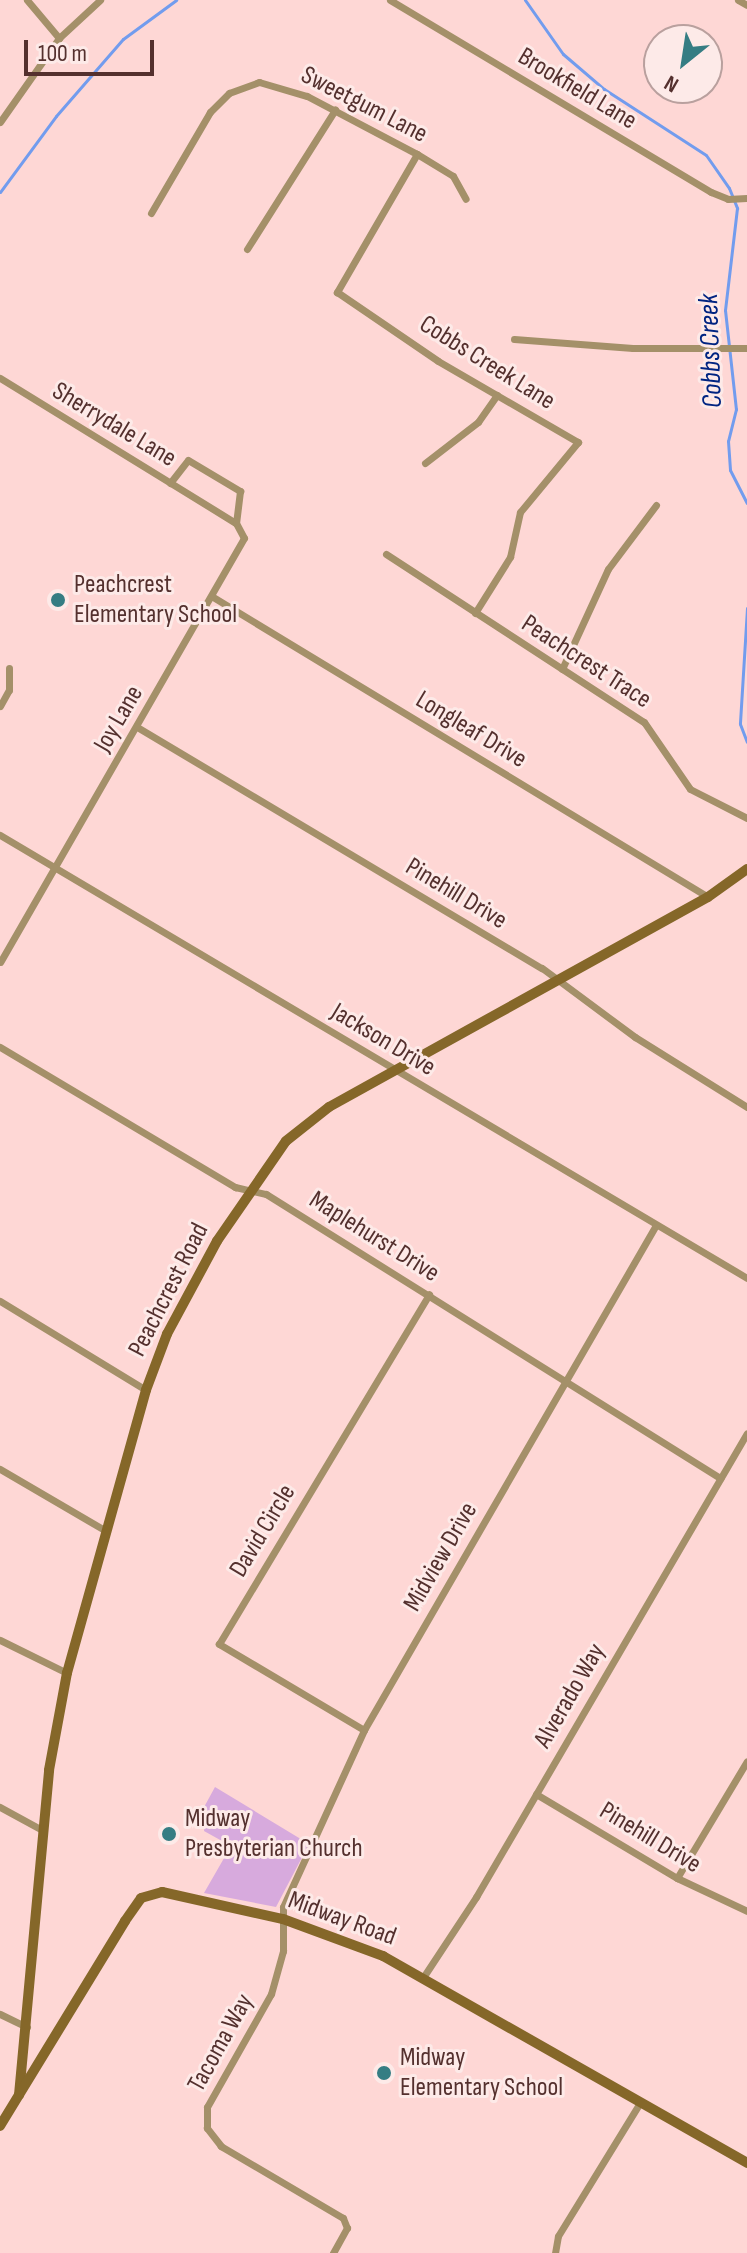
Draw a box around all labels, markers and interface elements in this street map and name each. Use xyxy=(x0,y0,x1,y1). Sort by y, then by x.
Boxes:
scale bar xyxy=(28,24,158,74)
north arrow xyxy=(643,24,723,104)
text: 100 m xyxy=(38,39,87,68)
street label: Brookfield Lane xyxy=(512,41,642,137)
street label: Sweetgum Lane xyxy=(296,60,432,150)
text: N xyxy=(660,69,684,98)
water label: Cobbs Creek xyxy=(692,293,730,409)
street label: Cobbs Creek Lane xyxy=(413,309,561,417)
street label: Sherrydale Lane xyxy=(46,376,182,474)
place label: Peachcrest Elementary School xyxy=(74,569,237,630)
marker: Peachcrest Elementary School xyxy=(49,591,67,609)
street label: Peachcrest Trace xyxy=(515,608,657,716)
street label: Joy Lane xyxy=(88,680,150,758)
street label: Longleaf Drive xyxy=(410,685,532,775)
street label: Pinehill Drive xyxy=(400,852,512,936)
street label: Jackson Drive xyxy=(325,997,441,1083)
street label: Maplehurst Drive xyxy=(303,1185,445,1289)
street label: Peachcrest Road xyxy=(122,1218,216,1362)
street label: David Circle xyxy=(223,1479,303,1583)
street label: Midview Drive xyxy=(397,1497,485,1617)
street label: Alverado Way xyxy=(528,1638,612,1754)
street label: Pinehill Drive xyxy=(594,1796,706,1880)
place label: Midway Presbyterian Church xyxy=(185,1803,363,1864)
marker: Midway Presbyterian Church xyxy=(160,1825,178,1843)
street label: Midway Road xyxy=(284,1885,400,1953)
street label: Tacoma Way xyxy=(181,1989,261,2097)
place label: Midway Elementary School xyxy=(400,2042,563,2104)
marker: Midway Elementary School xyxy=(375,2064,393,2082)

